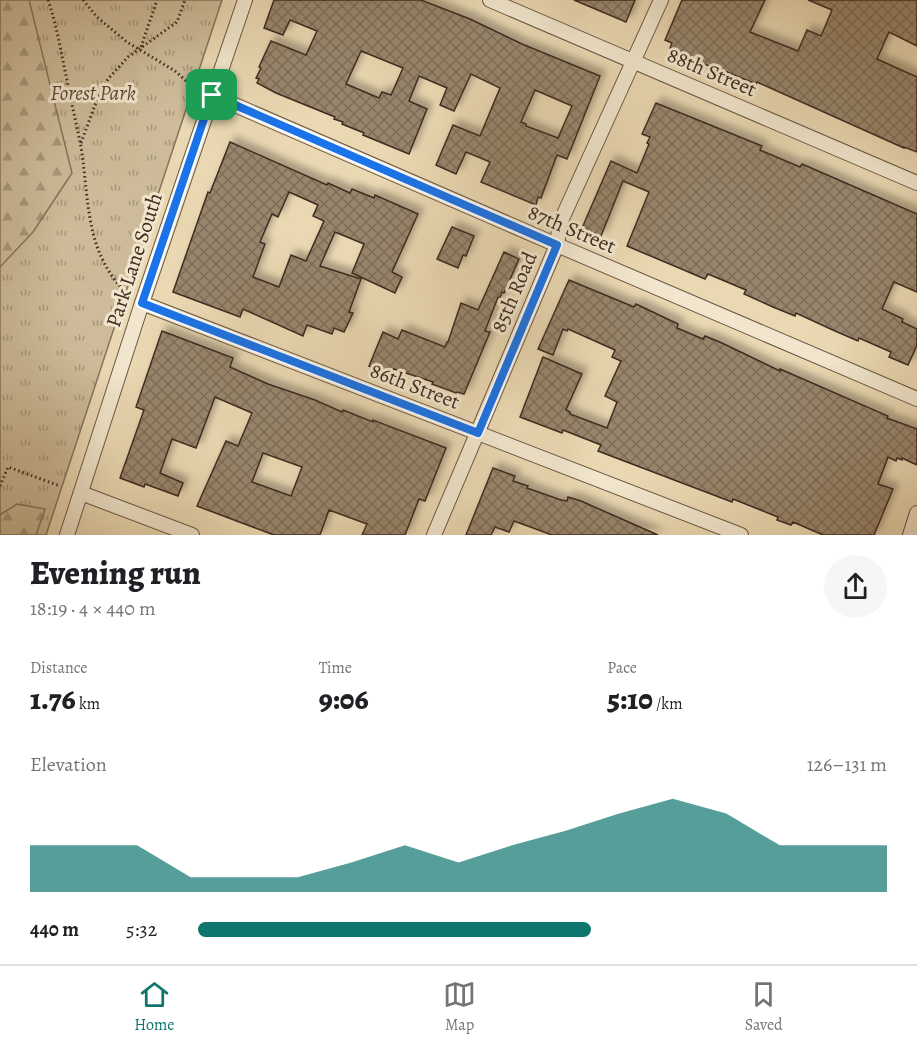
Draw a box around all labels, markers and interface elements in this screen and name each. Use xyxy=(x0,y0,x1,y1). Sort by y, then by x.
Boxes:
street label: 88th Street xyxy=(663,41,761,103)
pin xyxy=(186,69,237,120)
icon: arrive xyxy=(195,78,228,111)
park label: Forest Park xyxy=(50,79,136,107)
street label: Park Lane South xyxy=(99,189,169,331)
street label: 87th Street xyxy=(524,198,620,260)
street label: 85th Road xyxy=(484,247,544,337)
street label: 86th Street xyxy=(366,356,464,416)
text: Evening run xyxy=(30,550,201,595)
button: share xyxy=(824,555,887,618)
text: 18:19 · 4 × 440 m xyxy=(30,595,156,622)
text: Distance xyxy=(30,657,87,679)
text: Time xyxy=(319,657,352,679)
text: Pace xyxy=(607,657,637,679)
text: 1.76 xyxy=(30,679,76,719)
text: 9:06 xyxy=(319,679,369,719)
text: 5:10 xyxy=(607,679,653,719)
text: km xyxy=(76,693,100,715)
text: /km xyxy=(653,693,683,715)
text: Elevation xyxy=(30,751,107,778)
text: 126–131 m xyxy=(807,751,887,778)
text: 440 m xyxy=(30,916,79,943)
text: 5:32 xyxy=(126,916,157,943)
tab: Home xyxy=(134,978,175,1036)
tab: Map xyxy=(443,978,476,1036)
tab: Saved xyxy=(745,978,783,1036)

